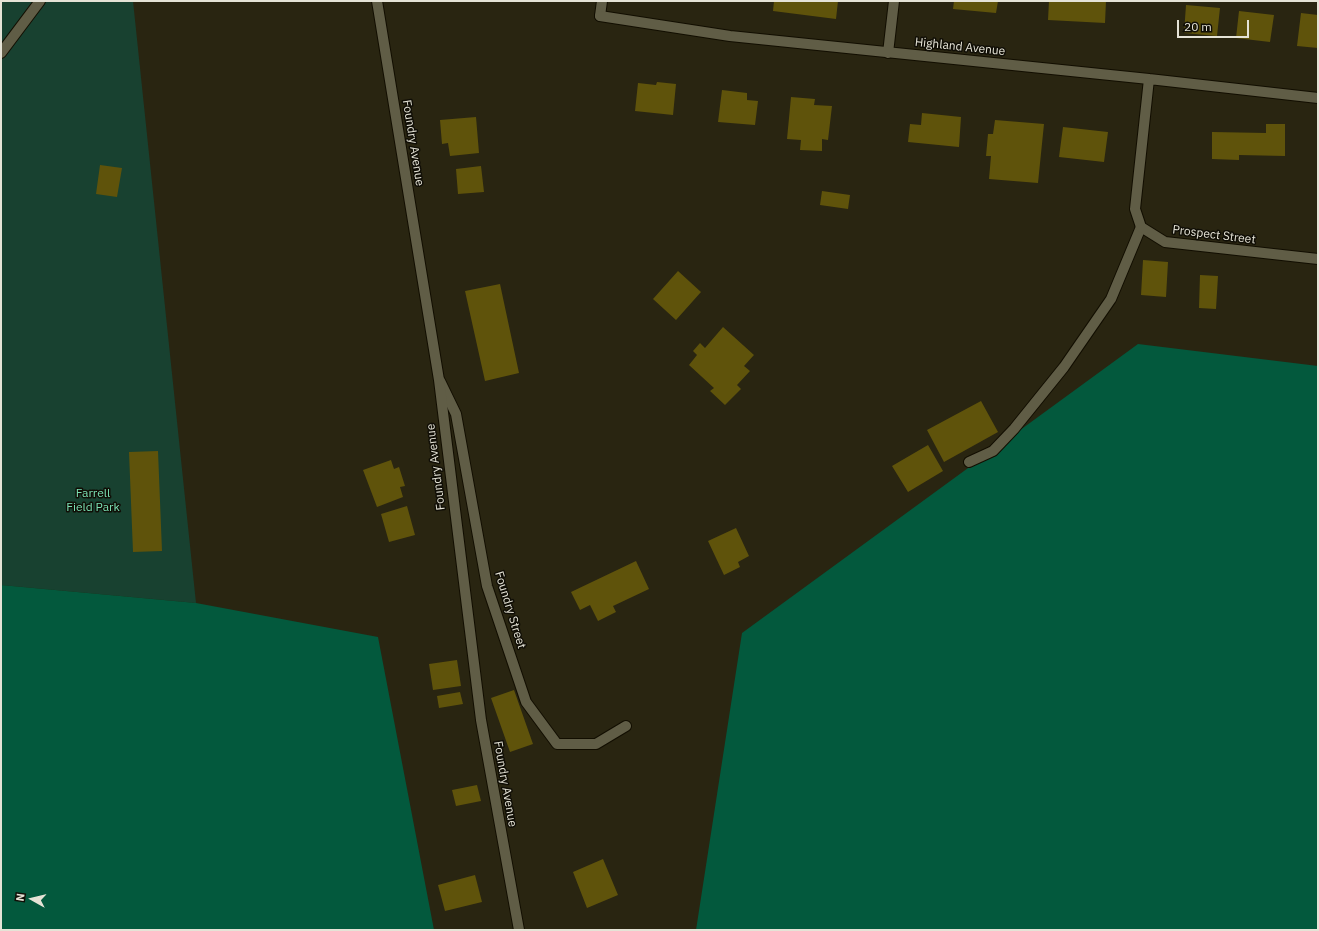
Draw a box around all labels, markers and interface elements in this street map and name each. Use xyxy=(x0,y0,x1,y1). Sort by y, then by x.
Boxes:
scale bar xyxy=(1179,12,1251,38)
text: 20 m xyxy=(1184,19,1212,34)
street label: Highland Avenue xyxy=(914,35,1006,59)
street label: Foundry Avenue xyxy=(399,99,427,187)
street label: Prospect Street xyxy=(1172,223,1256,247)
street label: Foundry Avenue xyxy=(424,423,448,511)
park label: Farrell Field Park xyxy=(66,487,120,515)
street label: Foundry Street xyxy=(491,570,529,650)
street label: Foundry Avenue xyxy=(490,740,520,828)
north arrow xyxy=(12,879,52,919)
text: N xyxy=(13,892,28,902)

